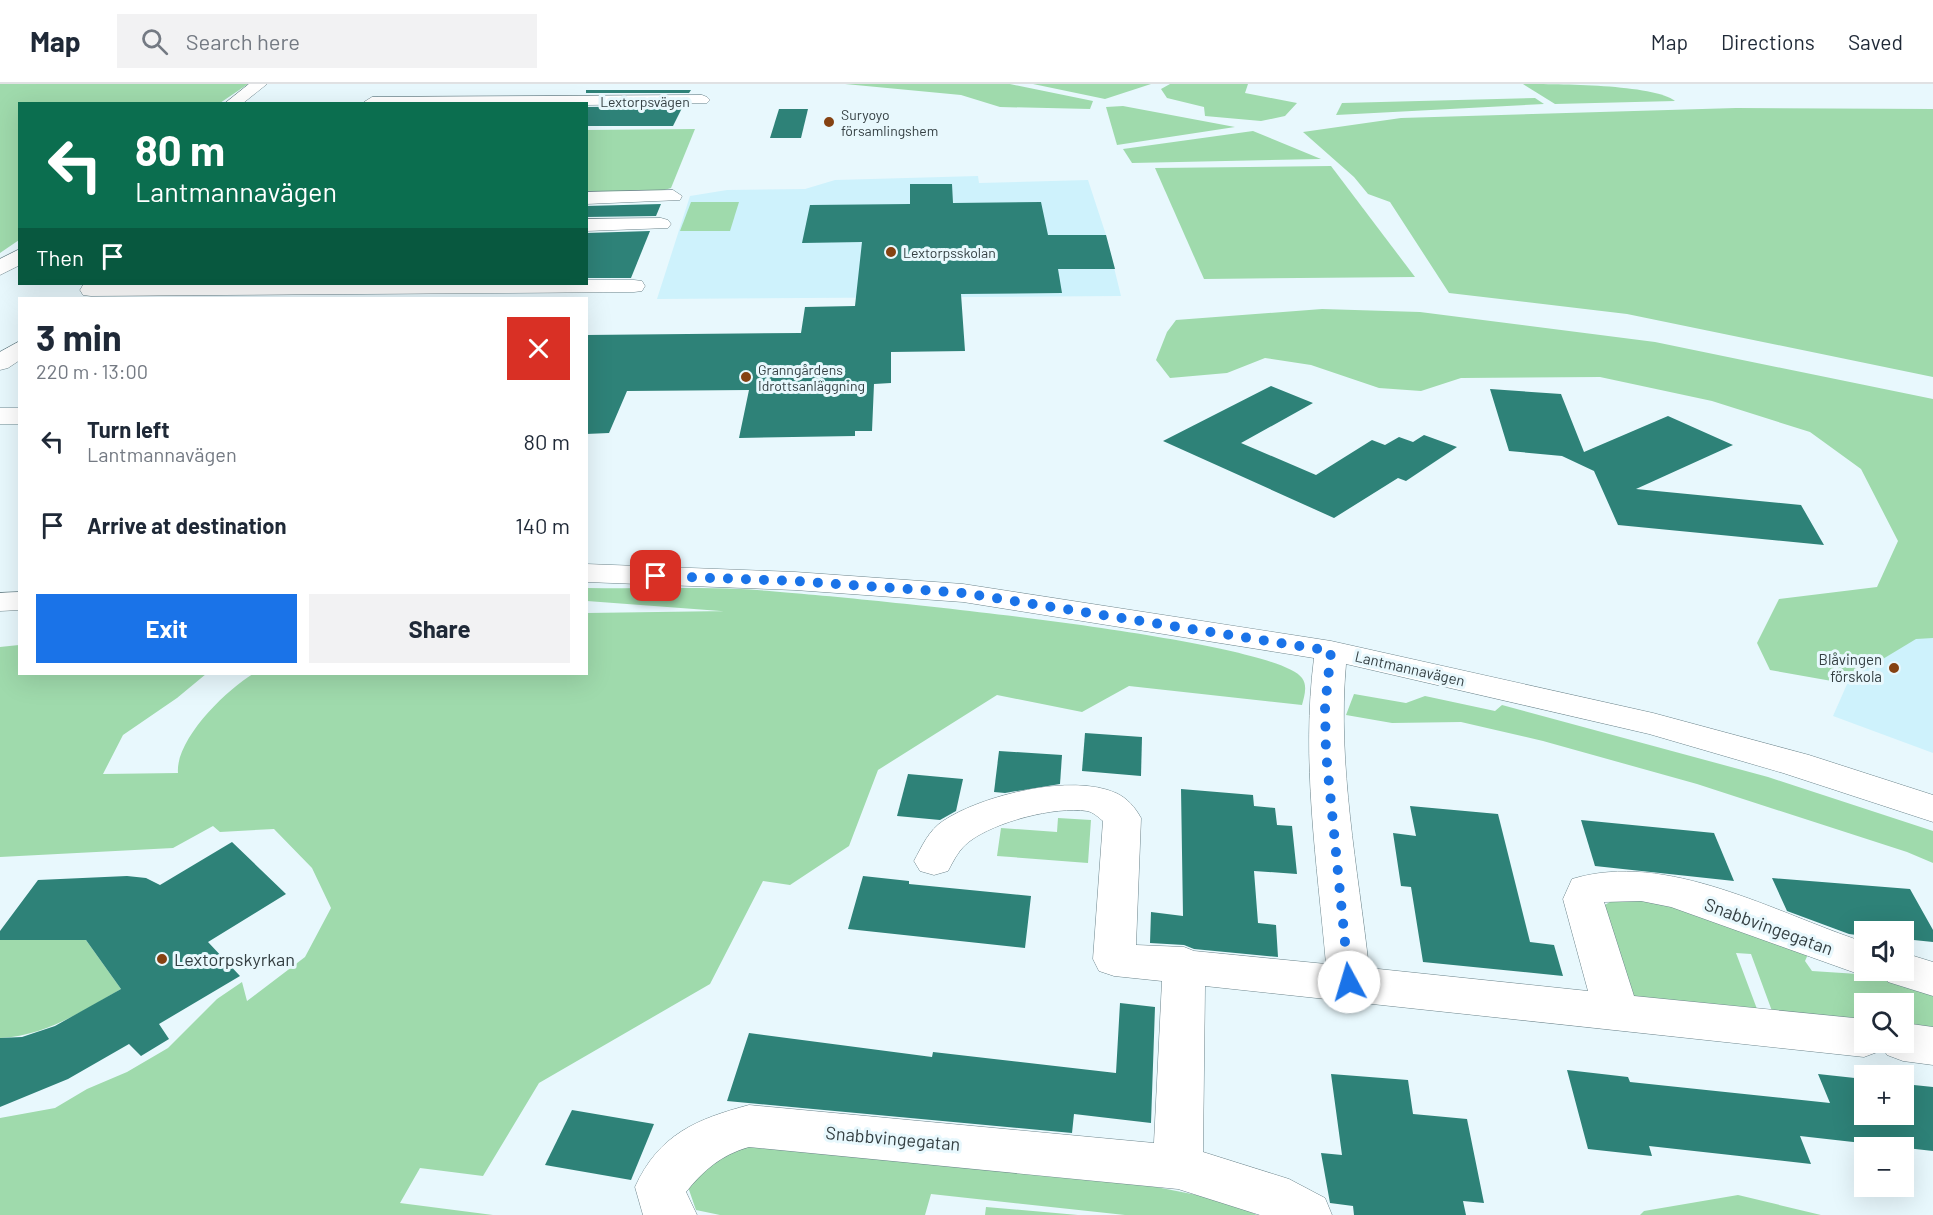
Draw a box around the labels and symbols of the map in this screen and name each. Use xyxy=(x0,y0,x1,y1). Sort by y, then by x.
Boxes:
street label: Lextorpsvägen xyxy=(600,93,690,110)
place label: Suryoyo församlingshem xyxy=(841,106,938,139)
marker: Suryoyo församlingshem xyxy=(822,115,836,129)
place label: Lextorpsskolan xyxy=(903,244,996,261)
marker: Lextorpsskolan xyxy=(884,245,898,259)
place label: Granngårdens Idrottsanläggning xyxy=(758,361,865,394)
marker: Granngårdens Idrottsanläggning xyxy=(739,370,753,384)
pin xyxy=(630,550,681,601)
street label: Lantmannavägen xyxy=(1353,647,1467,689)
place label: Blåvingen förskola xyxy=(1818,650,1882,685)
marker: Blåvingen förskola xyxy=(1887,661,1901,675)
street label: Snabbvingegatan xyxy=(1702,893,1836,959)
place label: Lextorpskyrkan xyxy=(174,948,295,970)
position arrow xyxy=(1317,950,1381,1014)
marker: Lextorpskyrkan xyxy=(155,952,169,966)
street label: Snabbvingegatan xyxy=(825,1121,961,1155)

